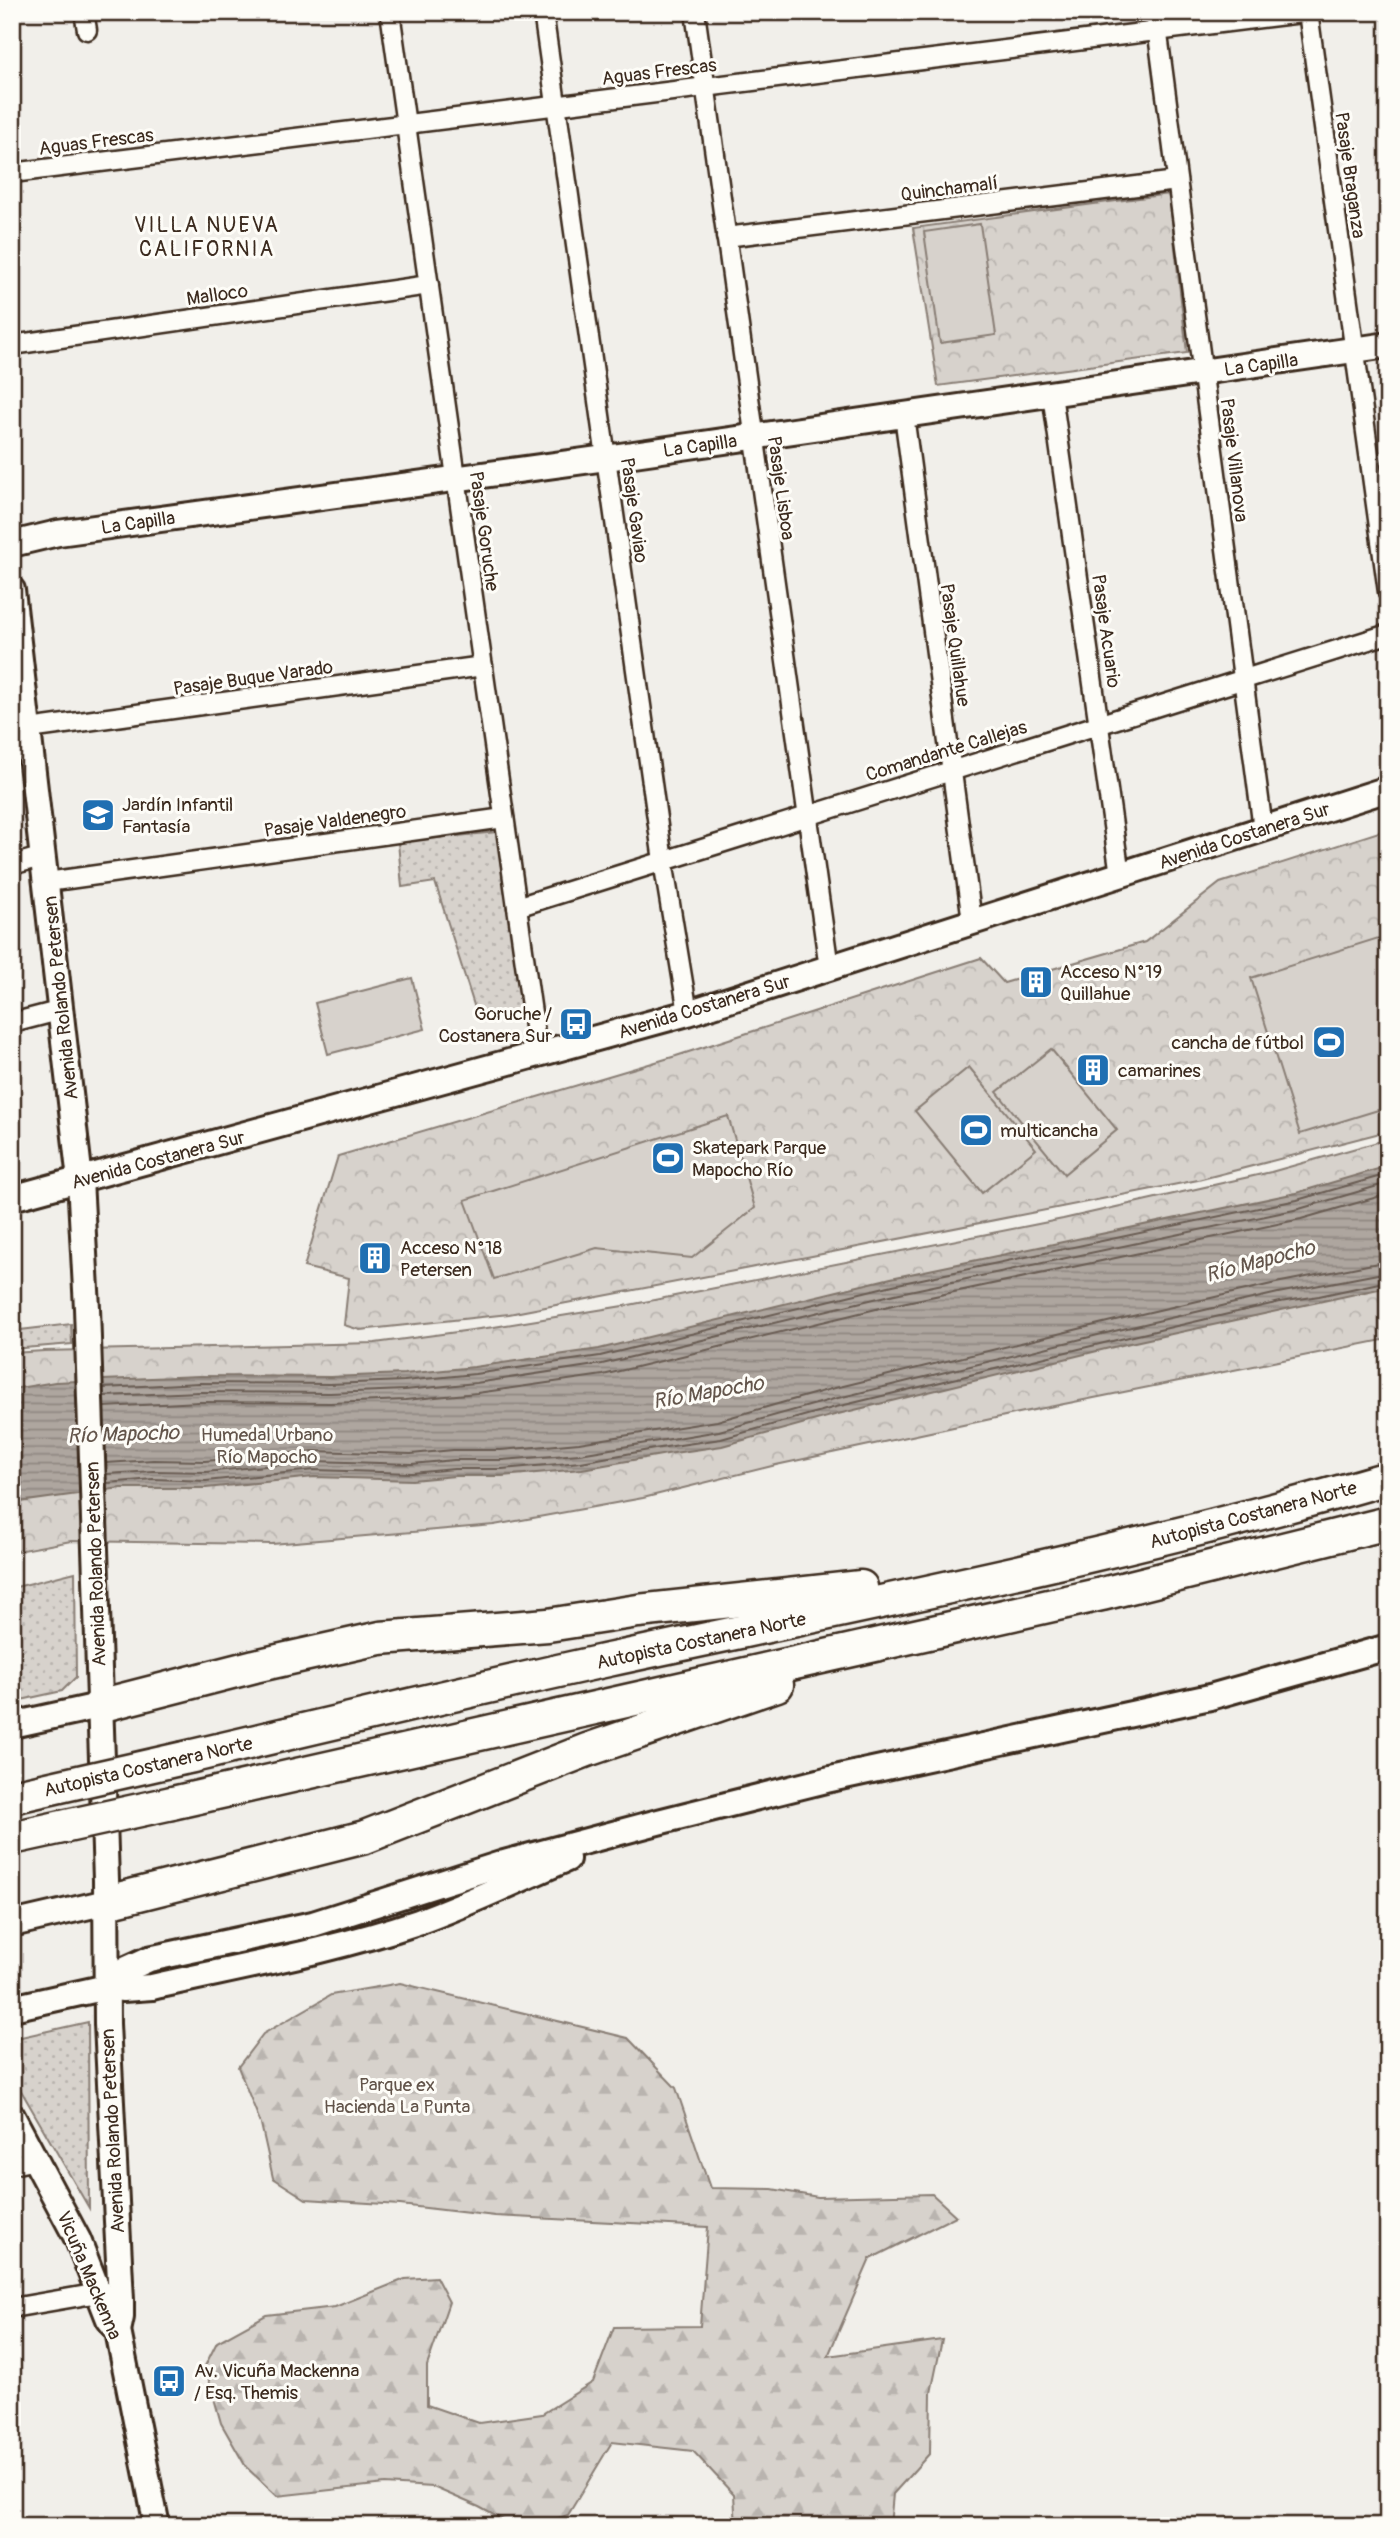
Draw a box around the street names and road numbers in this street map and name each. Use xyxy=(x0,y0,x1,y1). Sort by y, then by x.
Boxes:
street label: Aguas Frescas xyxy=(600,53,718,91)
street label: Pasaje Braganza xyxy=(1329,110,1371,240)
street label: Aguas Frescas xyxy=(37,123,155,161)
street label: Quinchamalí xyxy=(899,171,999,207)
street label: Malloco xyxy=(185,279,249,311)
street label: La Capilla xyxy=(1223,348,1300,382)
street label: Pasaje Villanova xyxy=(1215,397,1254,524)
street label: La Capilla xyxy=(662,429,739,463)
street label: Pasaje Lisboa xyxy=(762,435,800,542)
street label: Pasaje Gaviao xyxy=(615,456,653,564)
street label: Pasaje Goruche xyxy=(464,470,504,593)
street label: La Capilla xyxy=(100,506,177,540)
street label: Pasaje Acuario xyxy=(1086,573,1126,690)
street label: Pasaje Quillahue xyxy=(934,582,976,709)
street label: Pasaje Buque Varado xyxy=(172,655,335,701)
street label: Comandante Callejas xyxy=(863,715,1030,787)
street label: Avenida Costanera Sur xyxy=(1156,797,1333,875)
street label: Pasaje Valdenegro xyxy=(263,799,408,843)
street label: Avenida Rolando Petersen xyxy=(38,895,84,1101)
street label: Avenida Costanera Sur xyxy=(615,969,793,1045)
street label: Avenida Costanera Sur xyxy=(69,1125,248,1195)
street label: Avenida Rolando Petersen xyxy=(80,1461,112,1667)
street label: Autopista Costanera Norte xyxy=(1147,1476,1360,1554)
street label: Autopista Costanera Norte xyxy=(594,1607,809,1675)
street label: Autopista Costanera Norte xyxy=(41,1731,256,1803)
street label: Avenida Rolando Petersen xyxy=(96,2028,130,2234)
street label: Vicuña Mackenna xyxy=(51,2208,127,2343)

